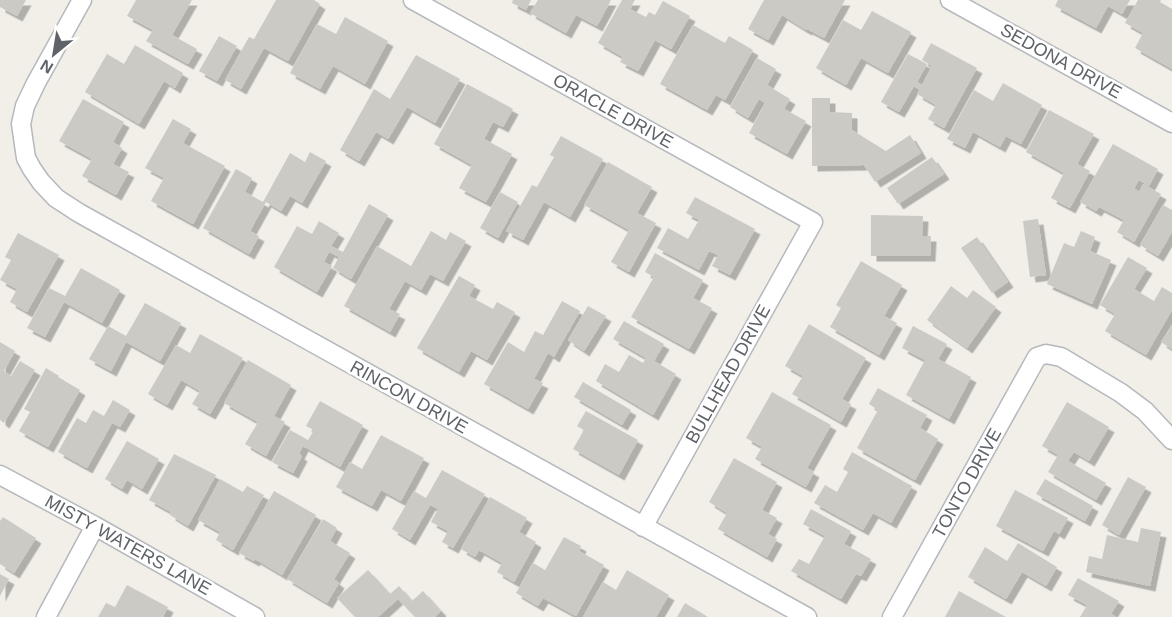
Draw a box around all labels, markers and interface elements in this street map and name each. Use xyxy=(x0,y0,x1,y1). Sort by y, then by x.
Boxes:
street label: SEDONA DRIVE xyxy=(997,20,1125,102)
north arrow xyxy=(24,24,84,84)
text: N xyxy=(37,56,56,77)
street label: ORACLE DRIVE xyxy=(550,70,676,152)
street label: BULLHEAD DRIVE xyxy=(682,301,774,447)
street label: RINCON DRIVE xyxy=(347,356,471,438)
street label: TONTO DRIVE xyxy=(929,425,1005,541)
street label: MISTY WATERS LANE xyxy=(42,491,214,599)

